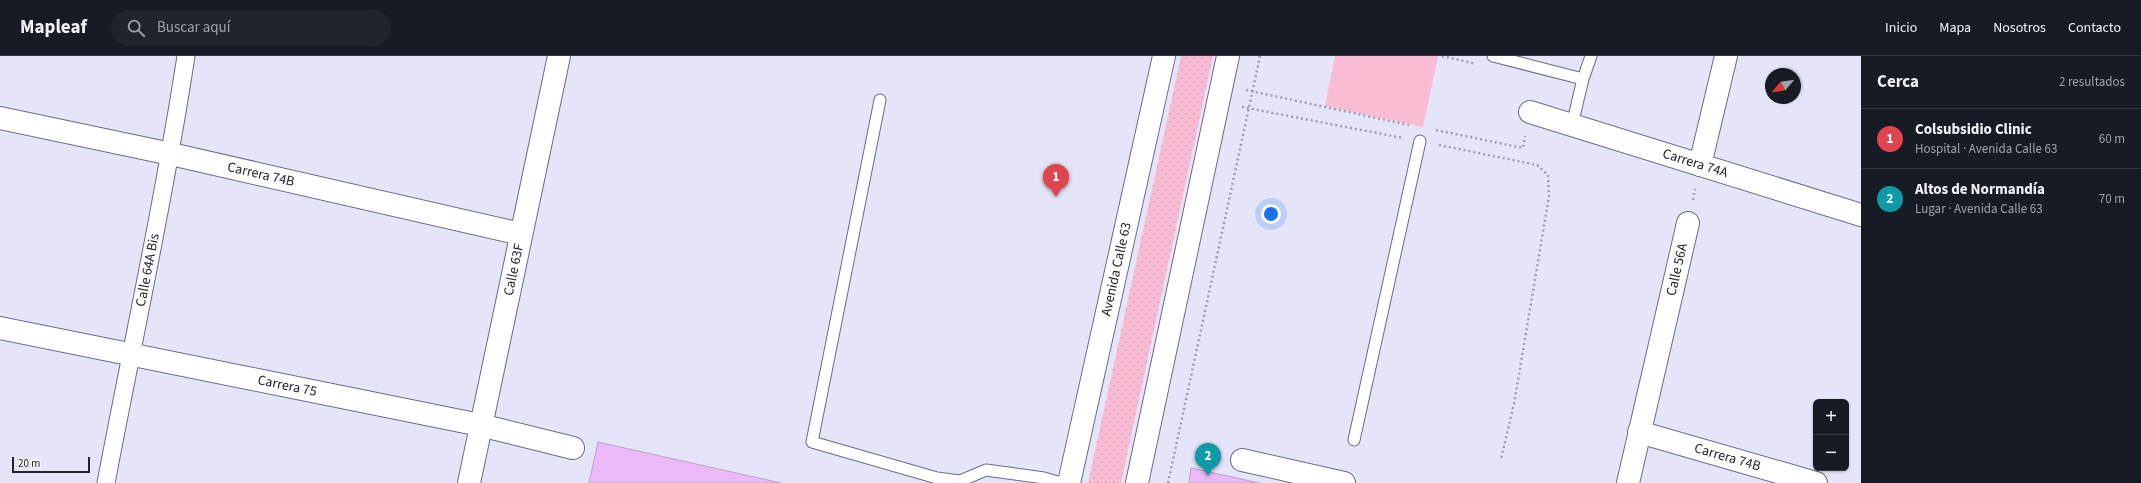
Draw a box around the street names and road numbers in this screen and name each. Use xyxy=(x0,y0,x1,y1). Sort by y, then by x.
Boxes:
street label: Carrera 74A xyxy=(1660,144,1731,183)
street label: Carrera 74B xyxy=(225,157,296,192)
street label: Avenida Calle 63 xyxy=(1096,220,1137,318)
street label: Calle 64A Bis xyxy=(131,232,165,308)
street label: Calle 56A xyxy=(1661,241,1693,298)
street label: Calle 63F xyxy=(499,242,529,298)
street label: Carrera 75 xyxy=(256,370,319,402)
street label: Carrera 74B xyxy=(1692,438,1763,477)

